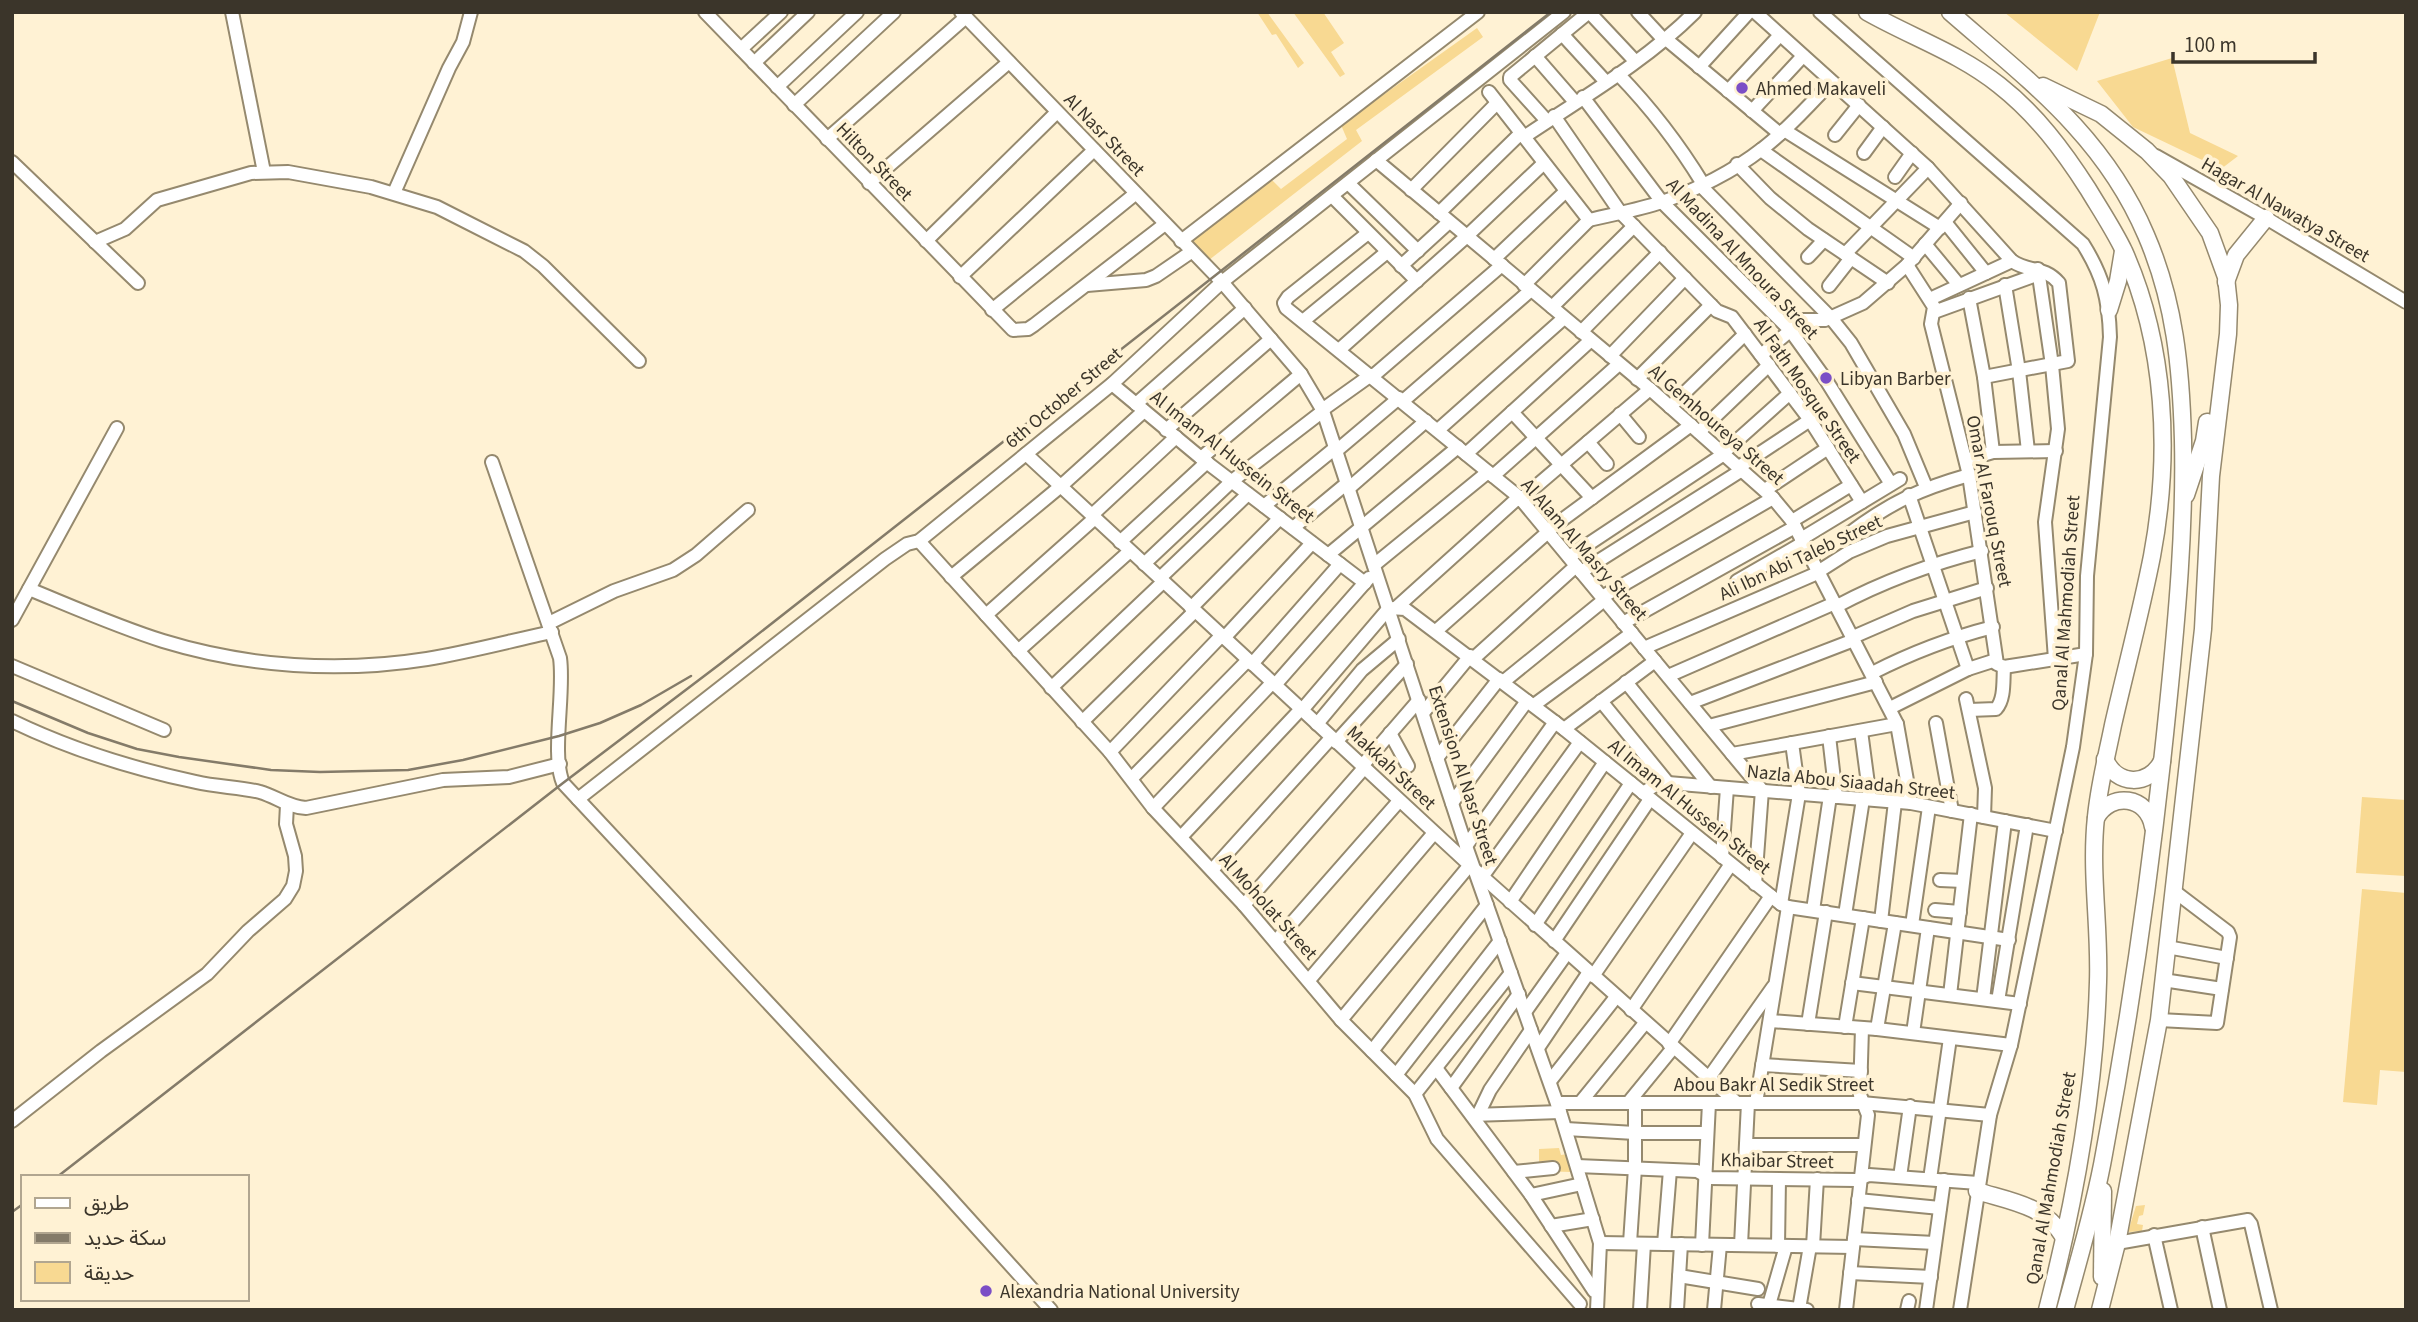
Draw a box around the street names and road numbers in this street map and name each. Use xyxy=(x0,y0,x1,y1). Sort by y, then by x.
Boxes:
street label: Al Nasr Street xyxy=(1057,87,1151,183)
street label: Hilton Street xyxy=(829,117,919,208)
street label: Hagar Al Nawatya Street xyxy=(2196,151,2375,270)
street label: Al Madina Al Mnoura Street xyxy=(1660,172,1825,346)
street label: Al Fath Mosque Street xyxy=(1747,313,1867,469)
street label: 6th October Street xyxy=(1000,341,1129,455)
street label: Al Gemhoureya Street xyxy=(1642,358,1790,492)
street label: Al Imam Al Hussein Street xyxy=(1144,384,1321,530)
street label: Omar Al Farouq Street xyxy=(1959,413,2019,590)
street label: Al Alam Al Masry Street xyxy=(1514,473,1654,628)
street label: Qanal Al Mahmodiah Street xyxy=(2045,494,2088,712)
street label: Ali Ibn Abi Taleb Street xyxy=(1715,508,1887,608)
street label: Extension Al Nasr Street xyxy=(1421,682,1505,869)
street label: Makkah Street xyxy=(1340,720,1442,817)
street label: Al Imam Al Hussein Street xyxy=(1602,733,1777,882)
street label: Nazla Abou Siaadah Street xyxy=(1745,758,1957,807)
street label: Al Moholat Street xyxy=(1212,848,1324,967)
street label: Qanal Al Mahmodiah Street xyxy=(2019,1069,2084,1287)
street label: Abou Bakr Al Sedik Street xyxy=(1674,1072,1875,1099)
street label: Khaibar Street xyxy=(1720,1147,1834,1176)

